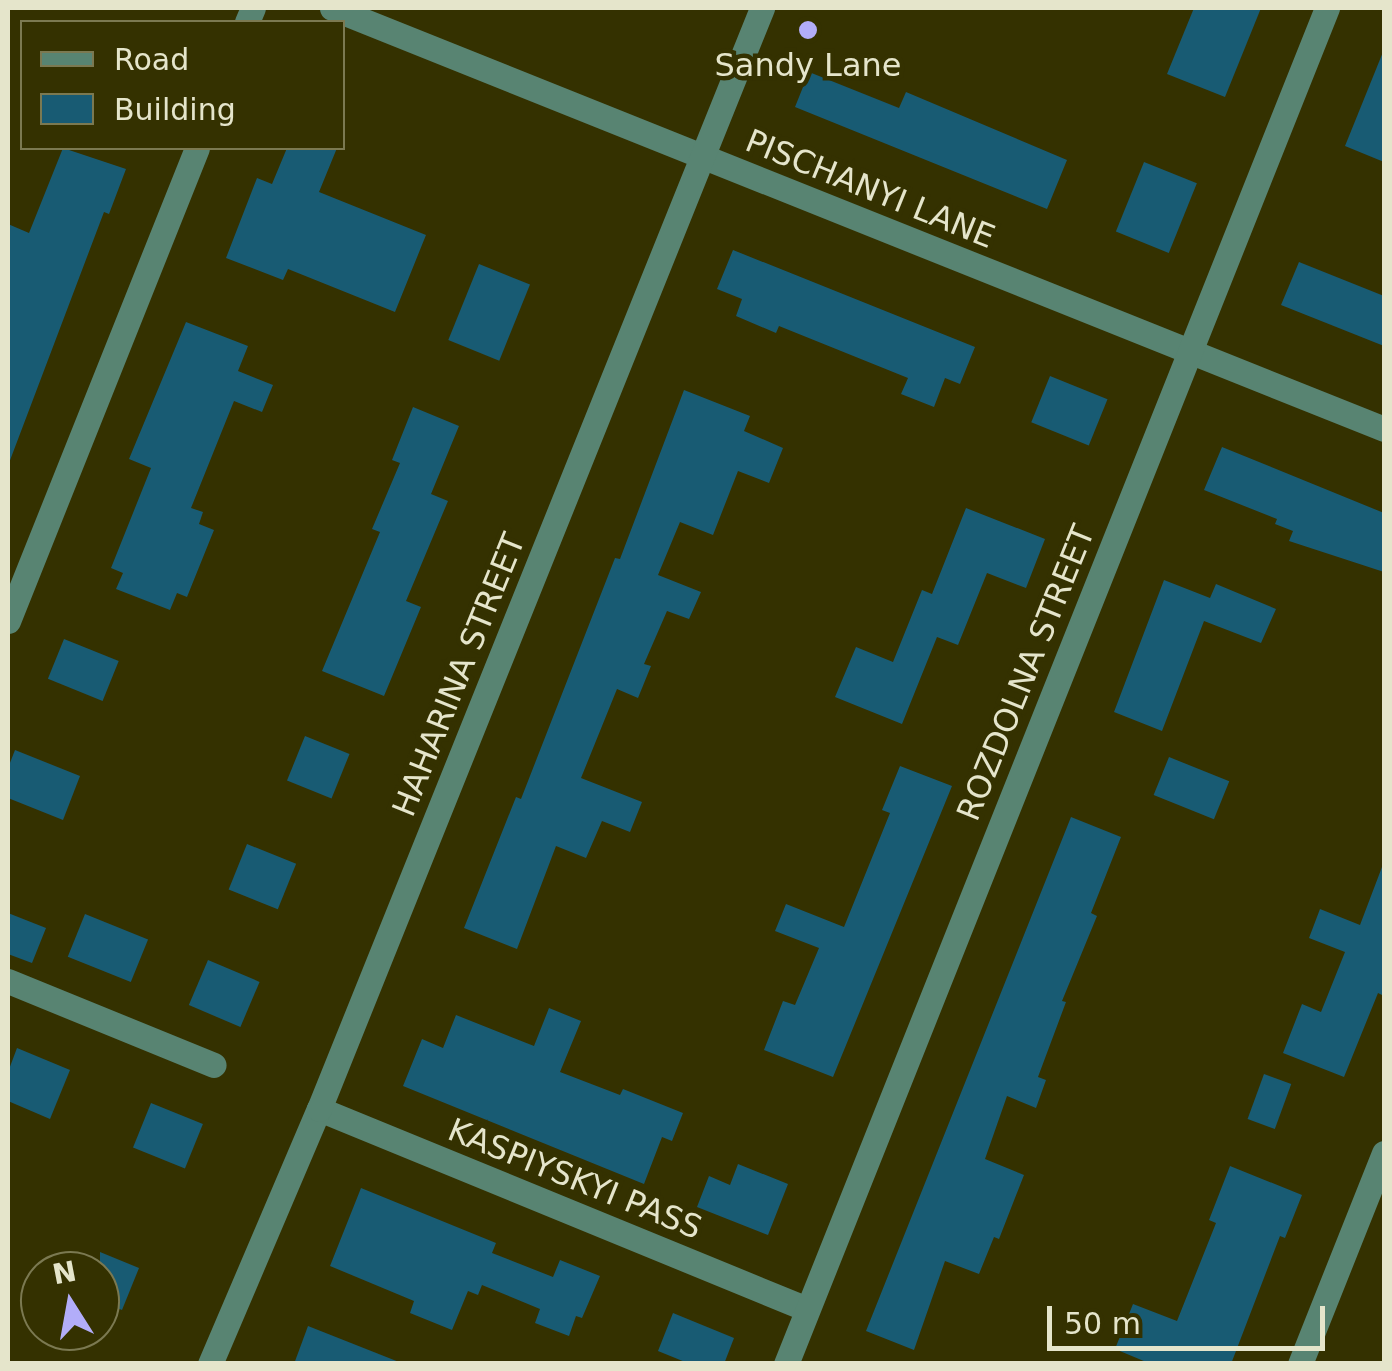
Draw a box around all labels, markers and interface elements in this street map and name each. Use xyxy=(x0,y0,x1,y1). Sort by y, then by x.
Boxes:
marker: Sandy Lane xyxy=(797,19,819,41)
legend xyxy=(20,20,345,150)
text: Road xyxy=(114,42,189,77)
place label: Sandy Lane xyxy=(714,46,902,84)
text: Building xyxy=(114,92,236,127)
street label: PISCHANYI LANE xyxy=(740,122,1000,256)
street label: ROZDOLNA STREET xyxy=(949,520,1103,826)
street label: HAHARINA STREET xyxy=(385,528,533,822)
street label: KASPIYSKYI PASS xyxy=(443,1111,707,1247)
north arrow xyxy=(20,1251,120,1351)
text: N xyxy=(50,1255,79,1291)
scale bar xyxy=(1052,1286,1330,1348)
text: 50 m xyxy=(1064,1306,1141,1341)

